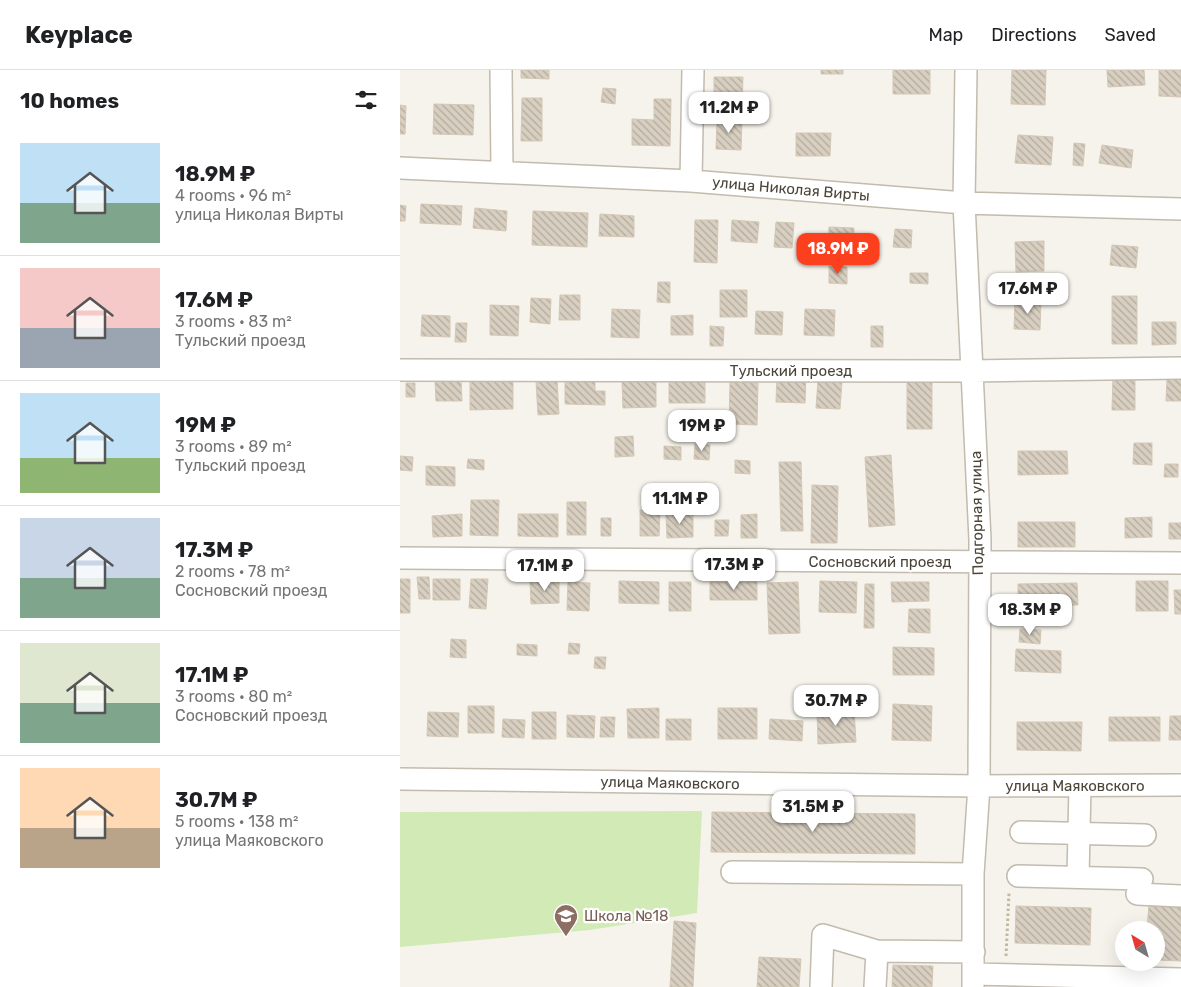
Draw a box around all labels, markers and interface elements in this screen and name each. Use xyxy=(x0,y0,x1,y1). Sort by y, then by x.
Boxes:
text: Keyplace xyxy=(25,21,133,49)
text: Map xyxy=(928,24,963,46)
text: Directions xyxy=(991,24,1077,46)
text: Saved xyxy=(1105,24,1156,46)
icon: filters xyxy=(352,86,380,114)
text: 10 homes xyxy=(20,88,119,113)
pin: 11.2M ₽ xyxy=(683,92,775,134)
text: 11.2M ₽ xyxy=(699,98,759,117)
text: 18.9M ₽ xyxy=(175,161,255,186)
icon: home xyxy=(60,163,120,223)
street label: улица Николая Вирты xyxy=(711,173,871,205)
text: 4 rooms · 96 m² xyxy=(175,186,291,205)
text: улица Николая Вирты xyxy=(175,205,344,224)
pin: 18.9M ₽ xyxy=(792,232,884,275)
text: 18.9M ₽ xyxy=(807,239,869,258)
pin: 17.6M ₽ xyxy=(982,272,1074,315)
text: 17.6M ₽ xyxy=(998,279,1058,298)
text: 17.6M ₽ xyxy=(175,287,253,312)
icon: home xyxy=(60,288,120,348)
text: 3 rooms · 83 m² xyxy=(175,312,292,331)
text: Тульский проезд xyxy=(175,331,306,350)
street label: Тульский проезд xyxy=(730,362,852,380)
pin: 19M ₽ xyxy=(667,410,737,452)
text: 19M ₽ xyxy=(175,412,236,437)
icon: home xyxy=(60,413,120,473)
text: 19M ₽ xyxy=(679,416,725,435)
text: 3 rooms · 89 m² xyxy=(175,437,292,456)
street label: Подгорная улица xyxy=(967,451,987,575)
text: Тульский проезд xyxy=(175,456,306,475)
pin: 11.1M ₽ xyxy=(634,482,726,525)
text: 11.1M ₽ xyxy=(652,489,708,508)
text: 17.3M ₽ xyxy=(175,537,253,562)
icon: home xyxy=(60,538,120,598)
pin: 17.3M ₽ xyxy=(688,548,780,591)
pin: 17.1M ₽ xyxy=(499,550,591,592)
street label: Сосновский проезд xyxy=(809,553,951,571)
text: 17.3M ₽ xyxy=(704,555,764,574)
text: 17.1M ₽ xyxy=(517,556,573,575)
text: 2 rooms · 78 m² xyxy=(175,562,290,581)
text: Сосновский проезд xyxy=(175,581,327,600)
pin: 18.3M ₽ xyxy=(984,594,1076,636)
text: 18.3M ₽ xyxy=(999,600,1061,619)
text: 17.1M ₽ xyxy=(175,662,248,687)
icon: home xyxy=(60,663,120,723)
pin: 30.7M ₽ xyxy=(790,684,882,727)
text: 3 rooms · 80 m² xyxy=(175,687,292,706)
text: 30.7M ₽ xyxy=(805,691,867,710)
text: Сосновский проезд xyxy=(175,706,327,725)
street label: улица Маяковского xyxy=(600,773,740,793)
street label: улица Маяковского xyxy=(1005,777,1145,795)
text: 30.7M ₽ xyxy=(175,787,257,812)
icon: home xyxy=(60,788,120,848)
pin: 31.5M ₽ xyxy=(767,790,859,833)
text: 31.5M ₽ xyxy=(782,797,844,816)
text: 5 rooms · 138 m² xyxy=(175,812,298,831)
text: улица Маяковского xyxy=(175,831,324,850)
school or university icon: Школа №18 xyxy=(553,903,579,937)
place label: Школа №18 xyxy=(584,907,669,925)
north arrow xyxy=(1115,921,1165,971)
map controls xyxy=(1115,921,1165,971)

